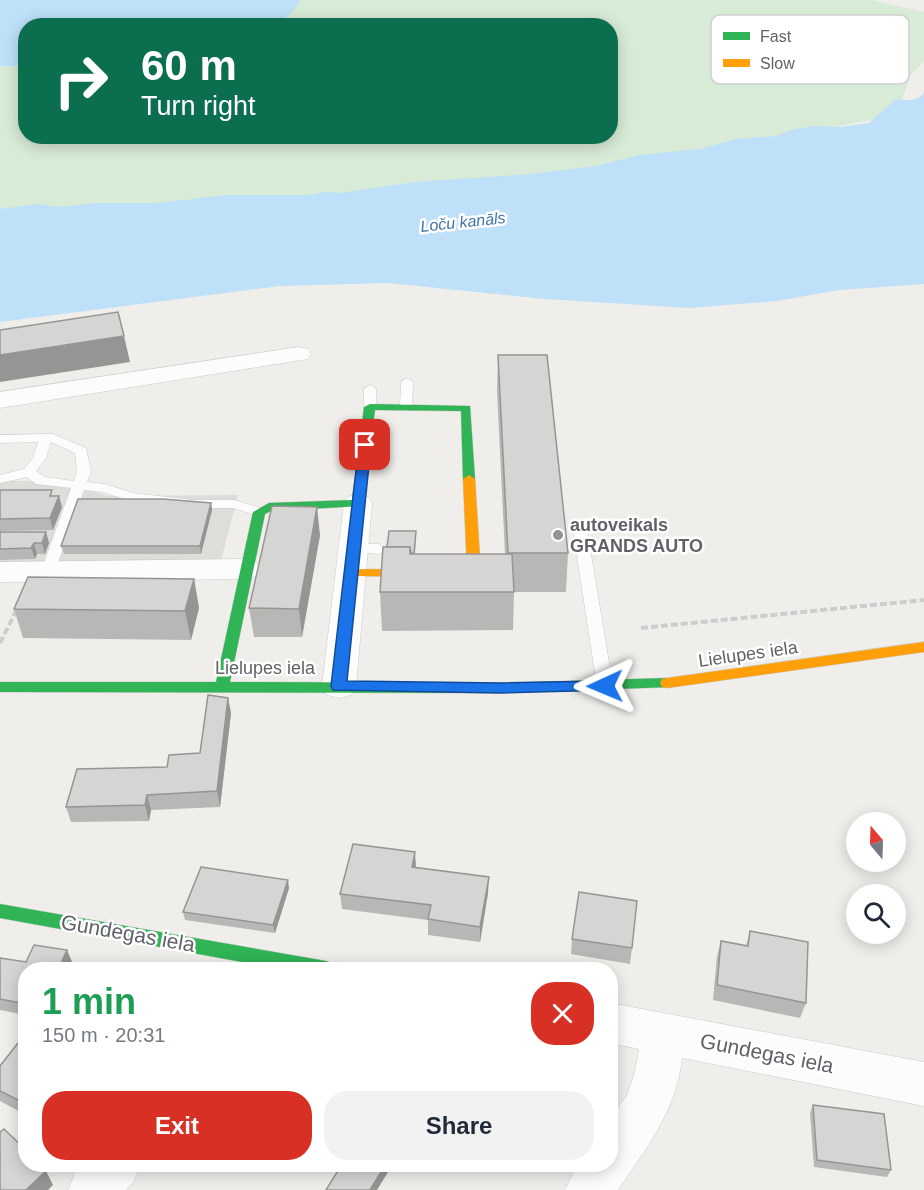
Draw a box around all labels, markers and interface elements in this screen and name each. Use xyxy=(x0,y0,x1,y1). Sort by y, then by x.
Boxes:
legend xyxy=(711,15,909,84)
text: Fast xyxy=(760,28,792,45)
icon: right xyxy=(42,42,120,120)
text: 60 m xyxy=(141,42,237,89)
text: Slow xyxy=(760,55,795,72)
text: Turn right xyxy=(141,91,256,121)
water label: Loču kanāls xyxy=(420,209,506,235)
pin xyxy=(339,419,390,470)
icon: arrive xyxy=(348,428,381,461)
place label: autoveikals GRANDS AUTO xyxy=(570,515,703,556)
marker: autoveikals GRANDS AUTO xyxy=(551,528,565,542)
street label: Lielupes iela xyxy=(697,637,800,671)
position arrow xyxy=(573,654,637,718)
street label: Lielupes iela xyxy=(215,658,316,678)
north arrow xyxy=(846,812,906,872)
map controls xyxy=(846,812,906,944)
button: search xyxy=(846,884,906,944)
street label: Gundegas iela xyxy=(59,910,197,956)
text: 1 min xyxy=(42,981,136,1022)
button: close xyxy=(531,982,594,1045)
text: 150 m · 20:31 xyxy=(42,1024,165,1046)
street label: Gundegas iela xyxy=(698,1029,836,1077)
button: Exit xyxy=(42,1091,312,1160)
button: Share xyxy=(324,1091,594,1160)

